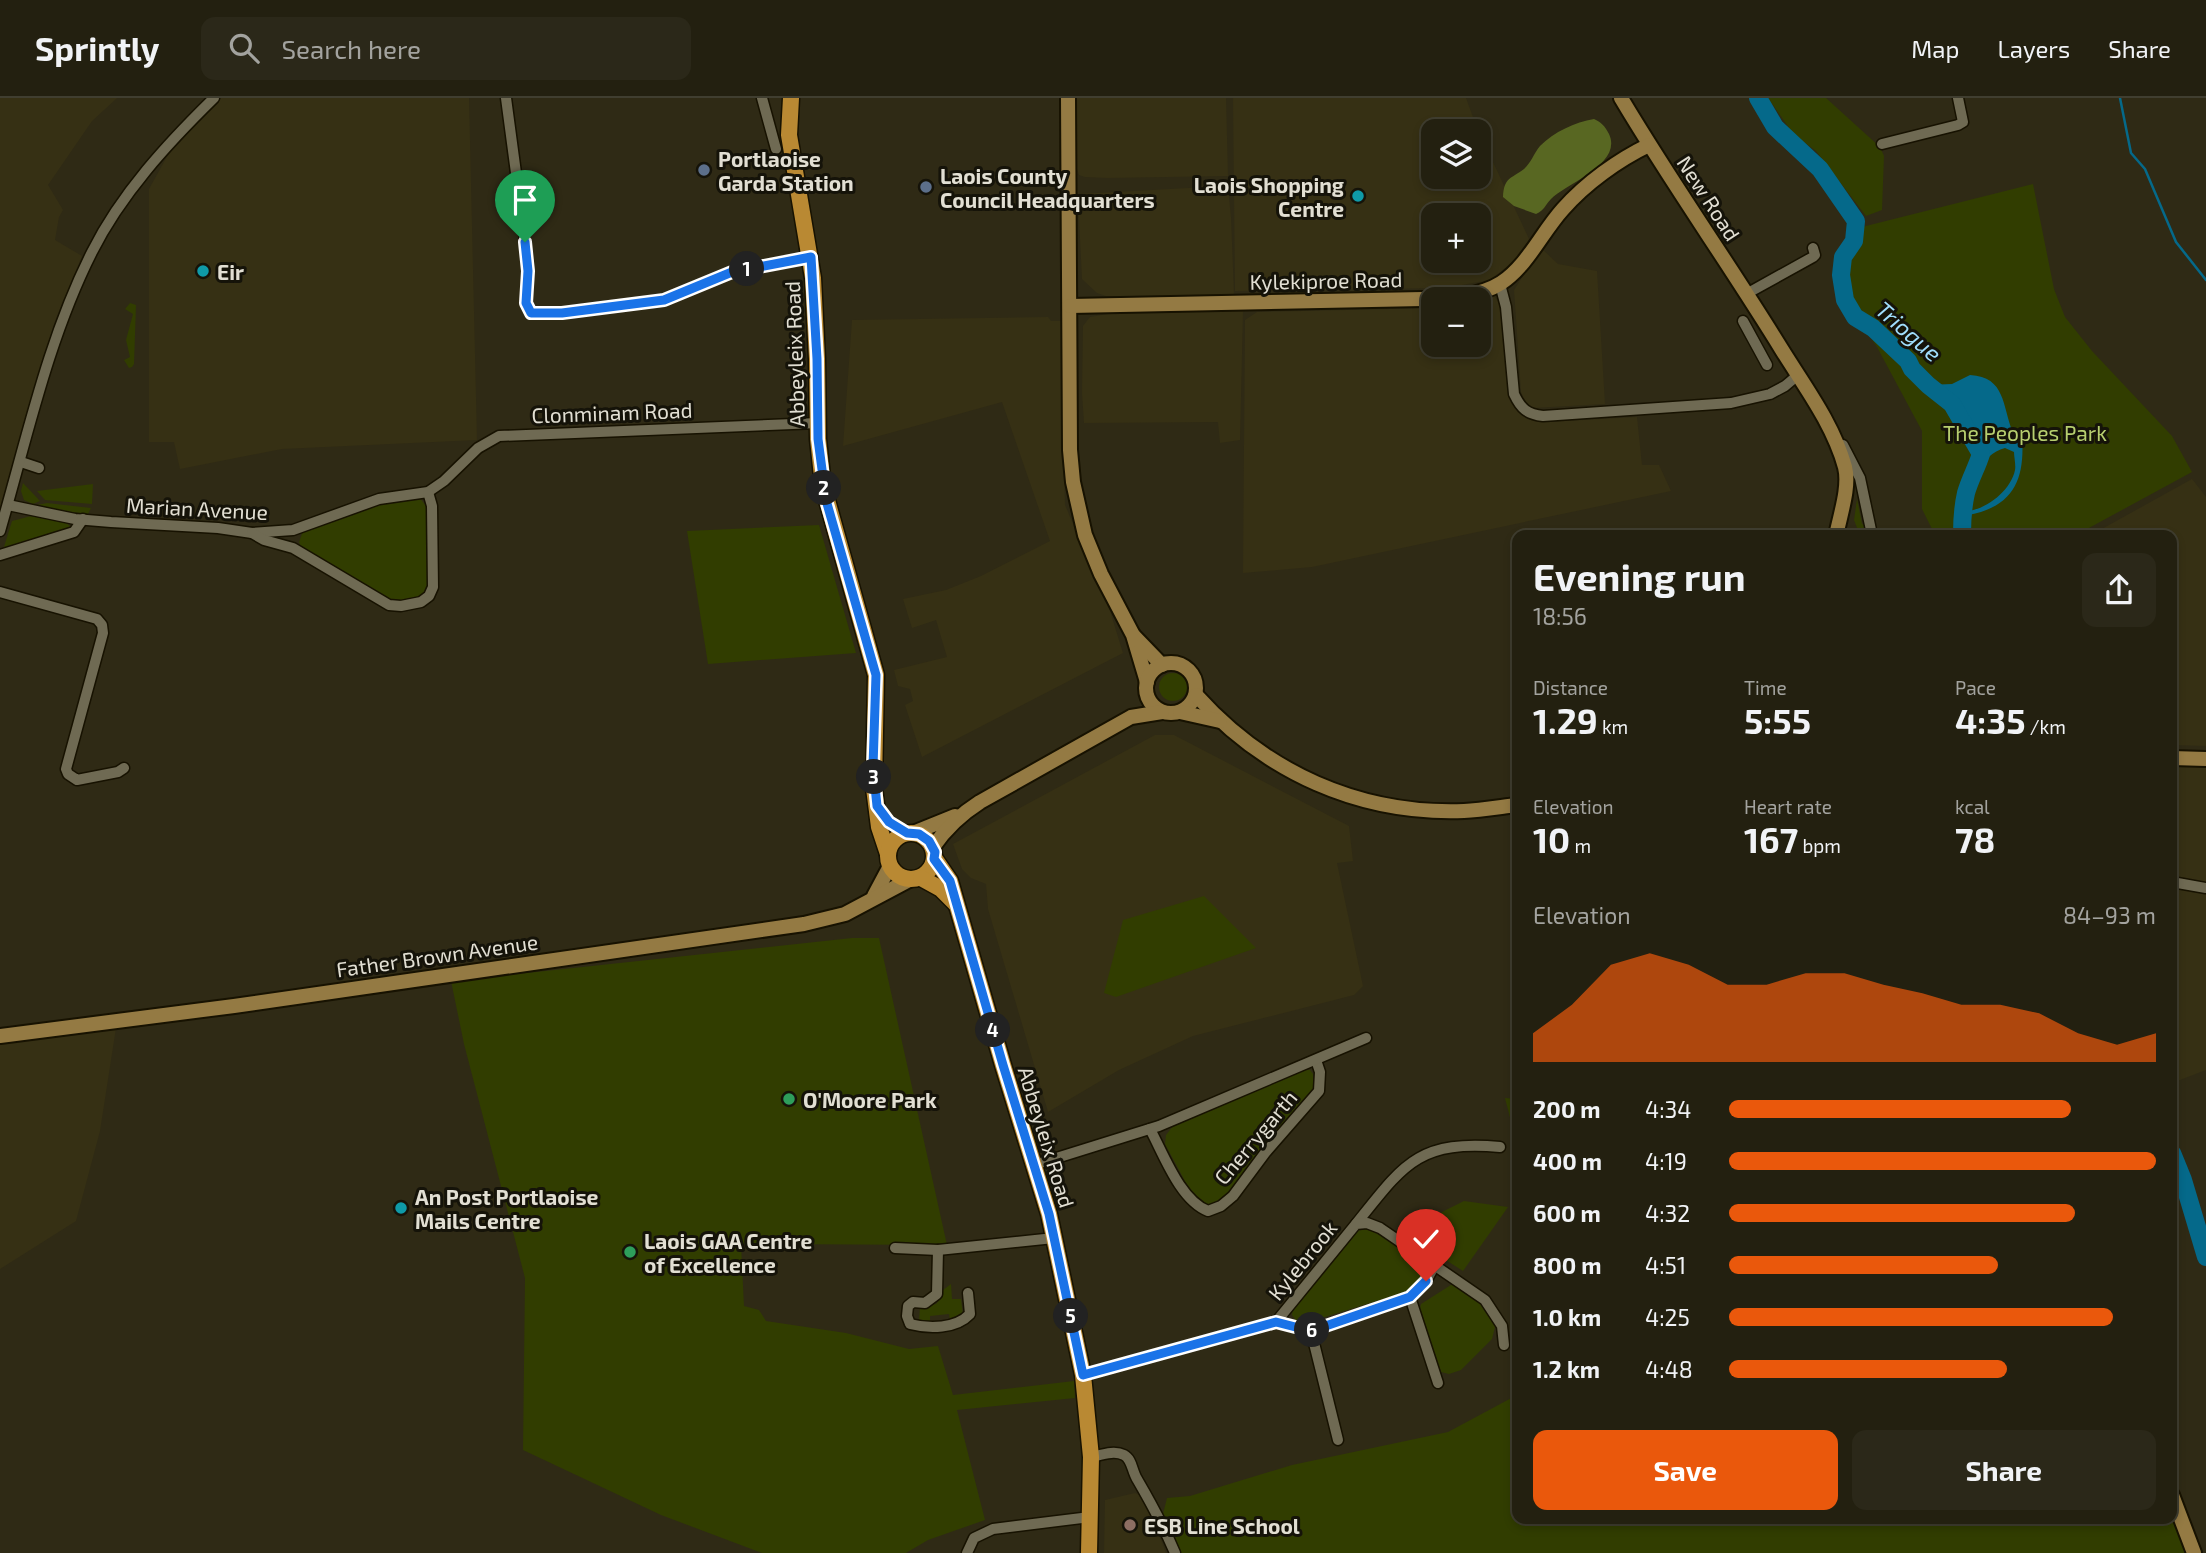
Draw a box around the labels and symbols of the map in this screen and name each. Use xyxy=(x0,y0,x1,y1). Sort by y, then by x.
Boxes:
place label: Portlaoise Garda Station xyxy=(718,146,854,195)
street label: New Road xyxy=(1672,151,1746,245)
marker: Portlaoise Garda Station xyxy=(696,162,712,178)
place label: Laois County Council Headquarters xyxy=(940,163,1155,212)
pin xyxy=(495,170,555,242)
place label: Laois Shopping Centre xyxy=(1194,172,1344,221)
marker: Laois County Council Headquarters xyxy=(918,179,934,195)
marker: Laois Shopping Centre xyxy=(1350,188,1366,204)
pin: 1 xyxy=(730,252,764,286)
place label: Eir xyxy=(217,259,244,284)
marker: Eir xyxy=(195,263,211,279)
street label: Kylekiproe Road xyxy=(1249,266,1403,294)
street label: Abbeyleix Road xyxy=(779,281,809,427)
water label: Triogue xyxy=(1870,295,1948,367)
street label: Clonminam Road xyxy=(531,397,693,427)
park label: The Peoples Park xyxy=(1943,420,2107,445)
pin: 2 xyxy=(806,470,842,506)
street label: Marian Avenue xyxy=(126,492,268,524)
pin: 3 xyxy=(856,760,892,794)
street label: Father Brown Avenue xyxy=(334,928,540,982)
pin: 4 xyxy=(976,1012,1010,1048)
street label: Abbeyleix Road xyxy=(1014,1063,1080,1211)
street label: Cherrygarth xyxy=(1208,1085,1302,1189)
place label: O'Moore Park xyxy=(803,1087,937,1112)
marker: O'Moore Park xyxy=(781,1091,797,1107)
place label: An Post Portlaoise Mails Centre xyxy=(415,1184,599,1233)
marker: An Post Portlaoise Mails Centre xyxy=(393,1200,409,1216)
pin xyxy=(1396,1209,1456,1281)
street label: Kylebrook xyxy=(1262,1215,1342,1305)
place label: Laois GAA Centre of Excellence xyxy=(644,1228,812,1277)
marker: Laois GAA Centre of Excellence xyxy=(622,1244,638,1260)
pin: 5 xyxy=(1054,1298,1088,1334)
pin: 6 xyxy=(1294,1312,1330,1348)
place label: ESB Line School xyxy=(1144,1513,1300,1538)
marker: ESB Line School xyxy=(1122,1517,1138,1533)

